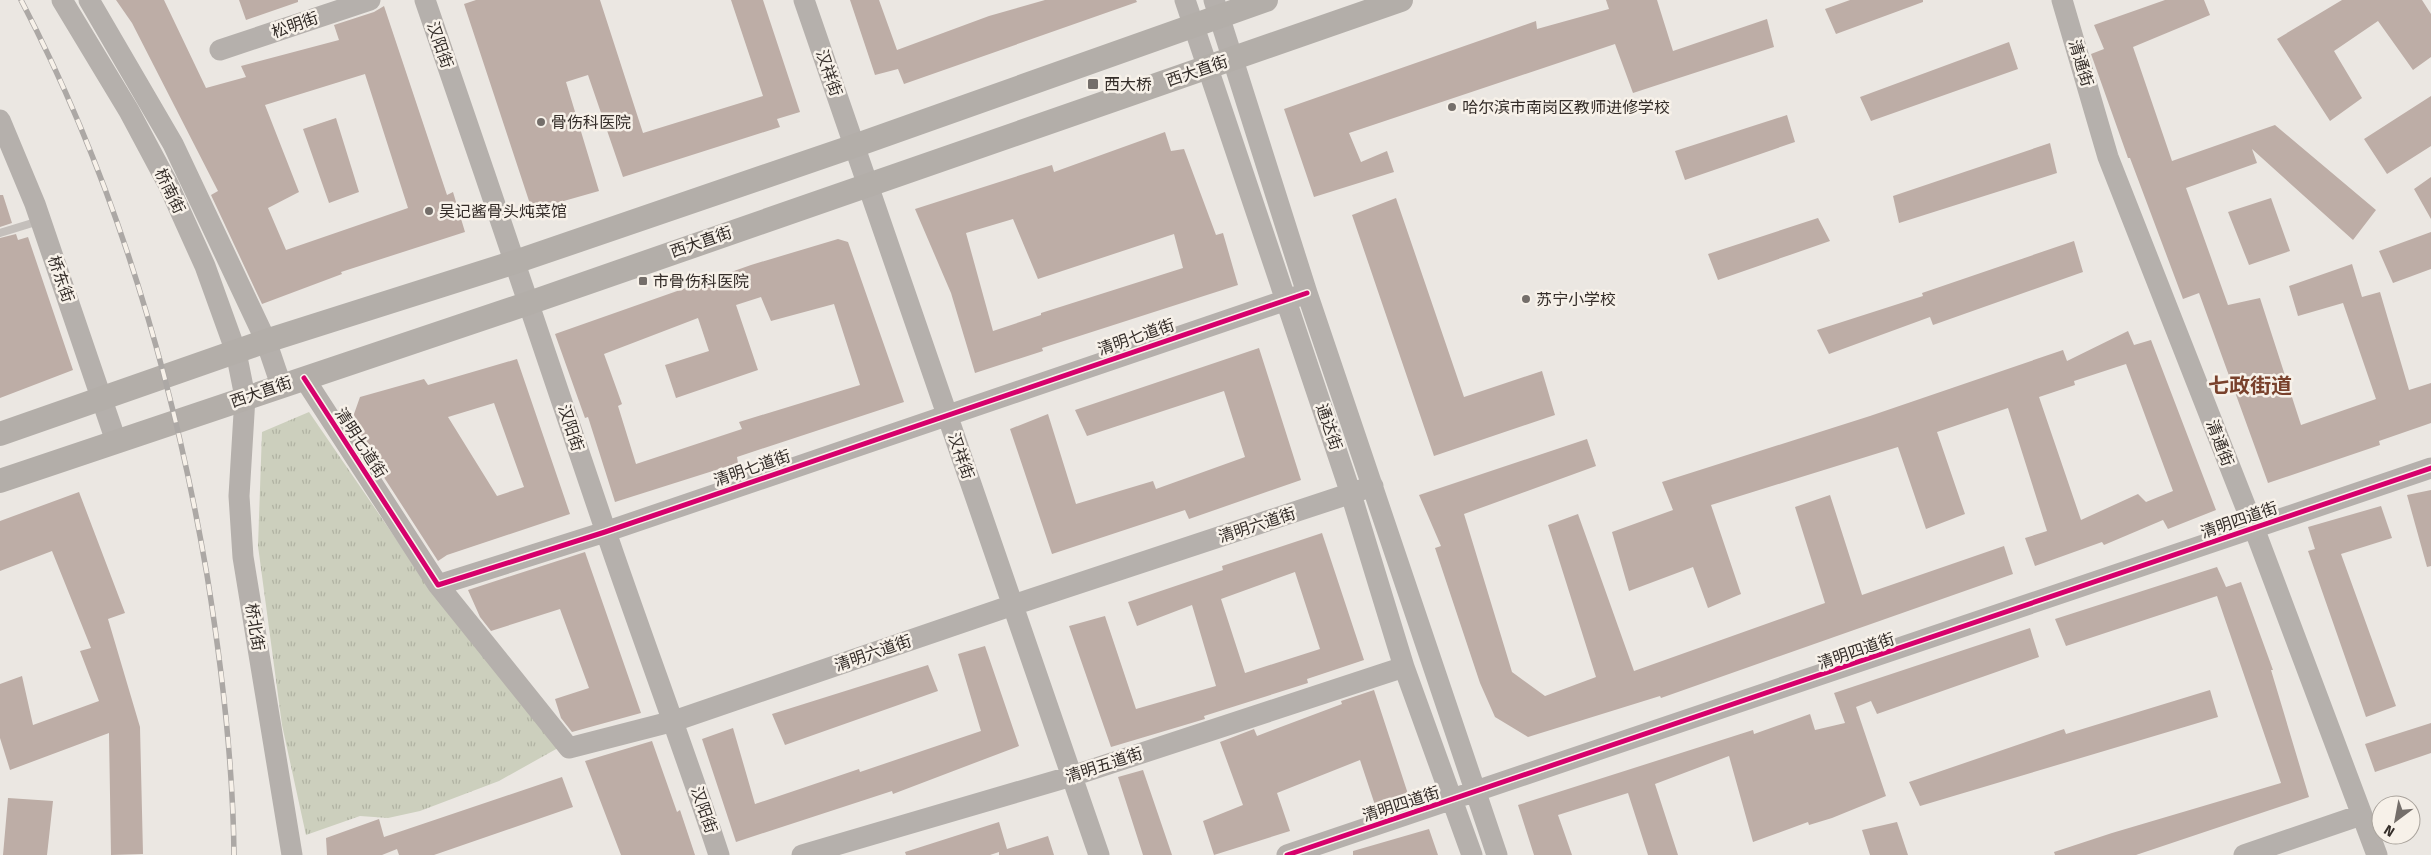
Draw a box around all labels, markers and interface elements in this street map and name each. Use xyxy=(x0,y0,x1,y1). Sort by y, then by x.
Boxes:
street label: 松明街 xyxy=(269,8,321,42)
street label: 汉阳街 xyxy=(423,19,457,71)
street label: 清通街 xyxy=(2065,37,2097,89)
street label: 汉祥街 xyxy=(812,47,846,99)
street label: 西大直街 xyxy=(1164,52,1230,90)
place label: 西大桥 xyxy=(1104,75,1152,94)
marker: 西大桥 xyxy=(1086,77,1100,91)
place label: 哈尔滨市南岗区教师进修学校 xyxy=(1462,98,1670,117)
marker: 哈尔滨市南岗区教师进修学校 xyxy=(1446,101,1458,113)
place label: 骨伤科医院 xyxy=(551,113,631,132)
marker: 骨伤科医院 xyxy=(535,116,547,128)
street label: 桥南街 xyxy=(151,165,189,217)
place label: 吴记酱骨头炖菜馆 xyxy=(439,202,567,221)
marker: 吴记酱骨头炖菜馆 xyxy=(423,205,435,217)
street label: 西大直街 xyxy=(668,223,734,261)
street label: 桥东街 xyxy=(44,253,78,305)
place label: 市骨伤科医院 xyxy=(653,272,749,291)
marker: 市骨伤科医院 xyxy=(637,275,649,287)
place label: 苏宁小学校 xyxy=(1536,290,1616,309)
marker: 苏宁小学校 xyxy=(1520,293,1532,305)
street label: 清明七道街 xyxy=(1095,315,1177,359)
street label: 西大直街 xyxy=(228,373,294,411)
district label: 七政街道 xyxy=(2208,373,2292,399)
street label: 通达街 xyxy=(1312,401,1346,453)
street label: 汉阳街 xyxy=(555,402,587,454)
street label: 清明七道街 xyxy=(331,404,391,482)
street label: 清通街 xyxy=(2203,417,2237,469)
street label: 汉祥街 xyxy=(944,430,978,482)
street label: 清明七道街 xyxy=(711,446,793,490)
street label: 清明四道街 xyxy=(2198,498,2280,542)
street label: 清明六道街 xyxy=(1216,504,1298,546)
street label: 桥北街 xyxy=(242,602,268,652)
street label: 清明四道街 xyxy=(1815,629,1897,673)
street label: 清明六道街 xyxy=(832,631,914,675)
street label: 清明五道街 xyxy=(1063,744,1145,786)
street label: 清明四道街 xyxy=(1360,783,1442,825)
street label: 汉阳街 xyxy=(687,784,721,836)
north arrow xyxy=(2371,795,2421,845)
text: N xyxy=(2381,821,2398,840)

